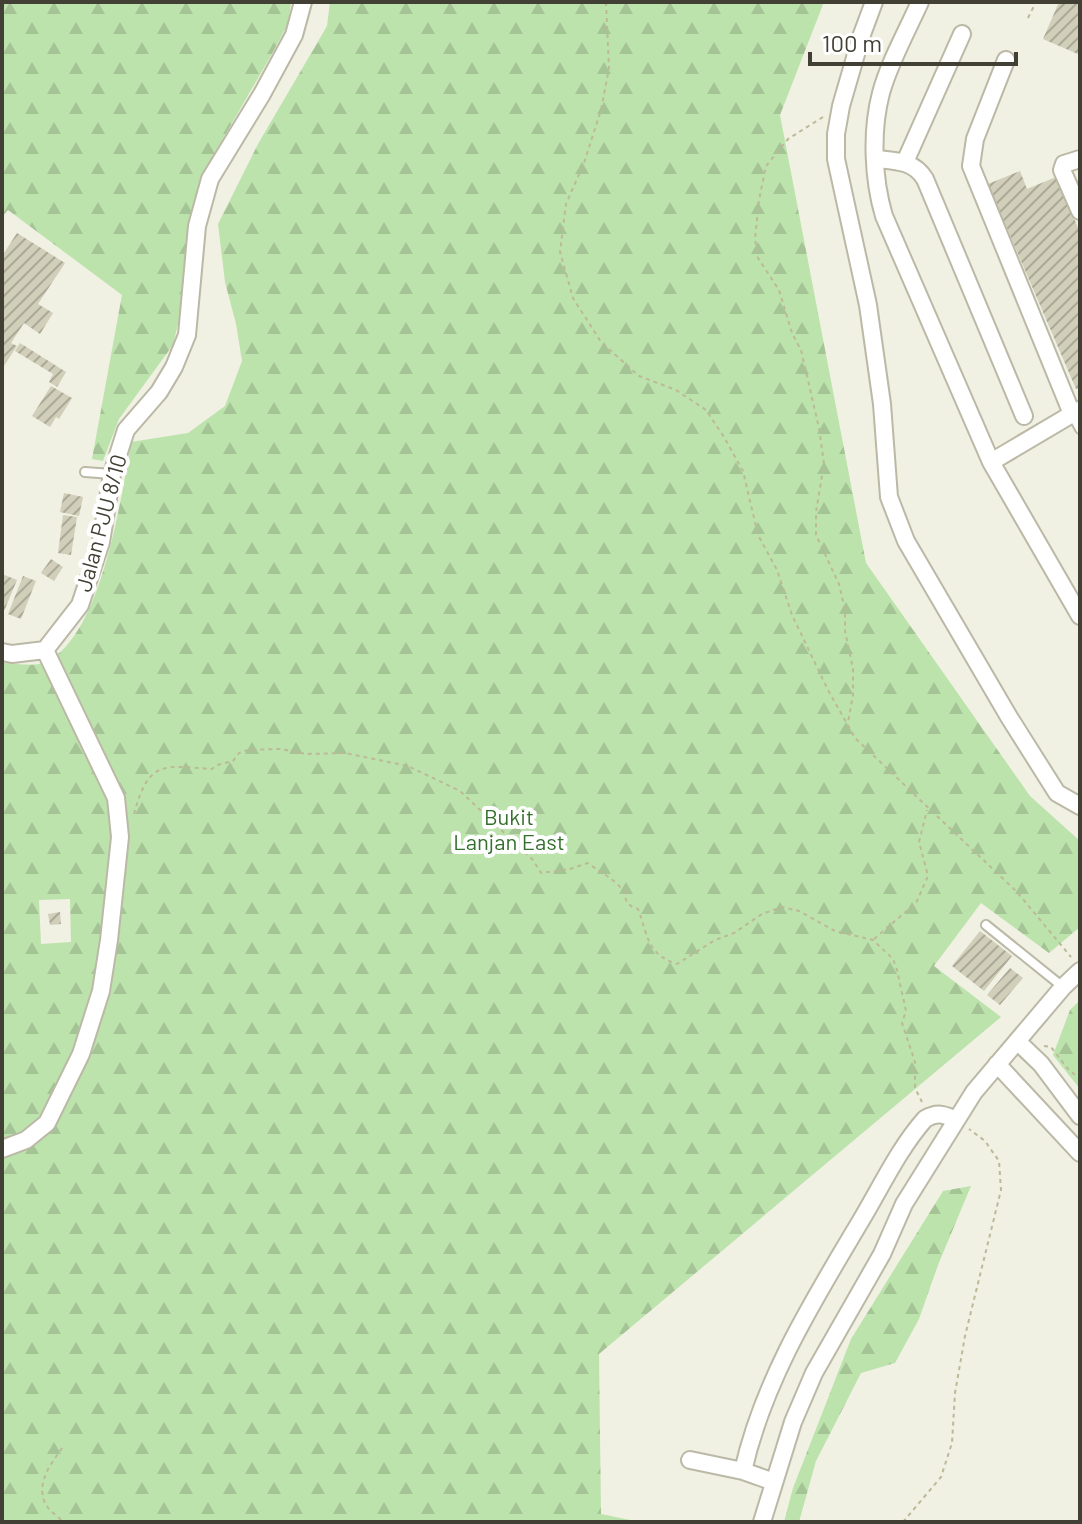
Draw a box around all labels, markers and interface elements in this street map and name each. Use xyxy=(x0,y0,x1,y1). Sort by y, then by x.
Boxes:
scale bar xyxy=(810,16,1016,66)
text: 100 m xyxy=(822,28,882,57)
street label: Jalan PJU 8/10 xyxy=(69,451,131,594)
park label: Bukit Lanjan East xyxy=(453,803,565,854)

